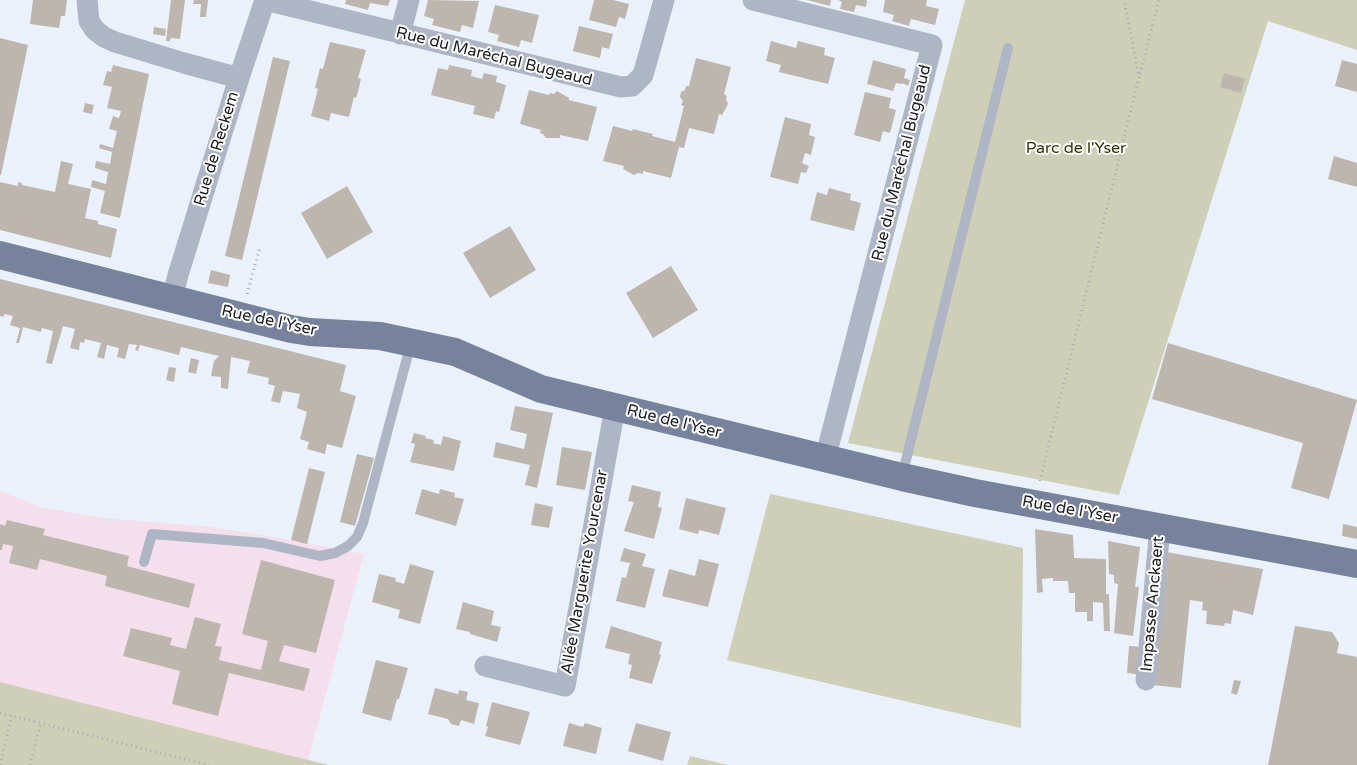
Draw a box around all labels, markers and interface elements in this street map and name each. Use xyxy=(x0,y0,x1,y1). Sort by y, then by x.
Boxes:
street label: Rue du Maréchal Bugeaud xyxy=(394,23,594,91)
street label: Rue du Maréchal Bugeaud xyxy=(868,63,936,263)
street label: Rue de Reckem xyxy=(190,89,244,209)
park label: Parc de l'Yser xyxy=(1026,139,1126,159)
street label: Rue de l'Yser xyxy=(220,302,318,340)
street label: Rue de l'Yser xyxy=(625,401,723,443)
street label: Allée Marguerite Yourcenar xyxy=(558,468,612,676)
street label: Rue de l'Yser xyxy=(1021,492,1119,528)
street label: Impasse Anckaert xyxy=(1138,536,1168,672)

